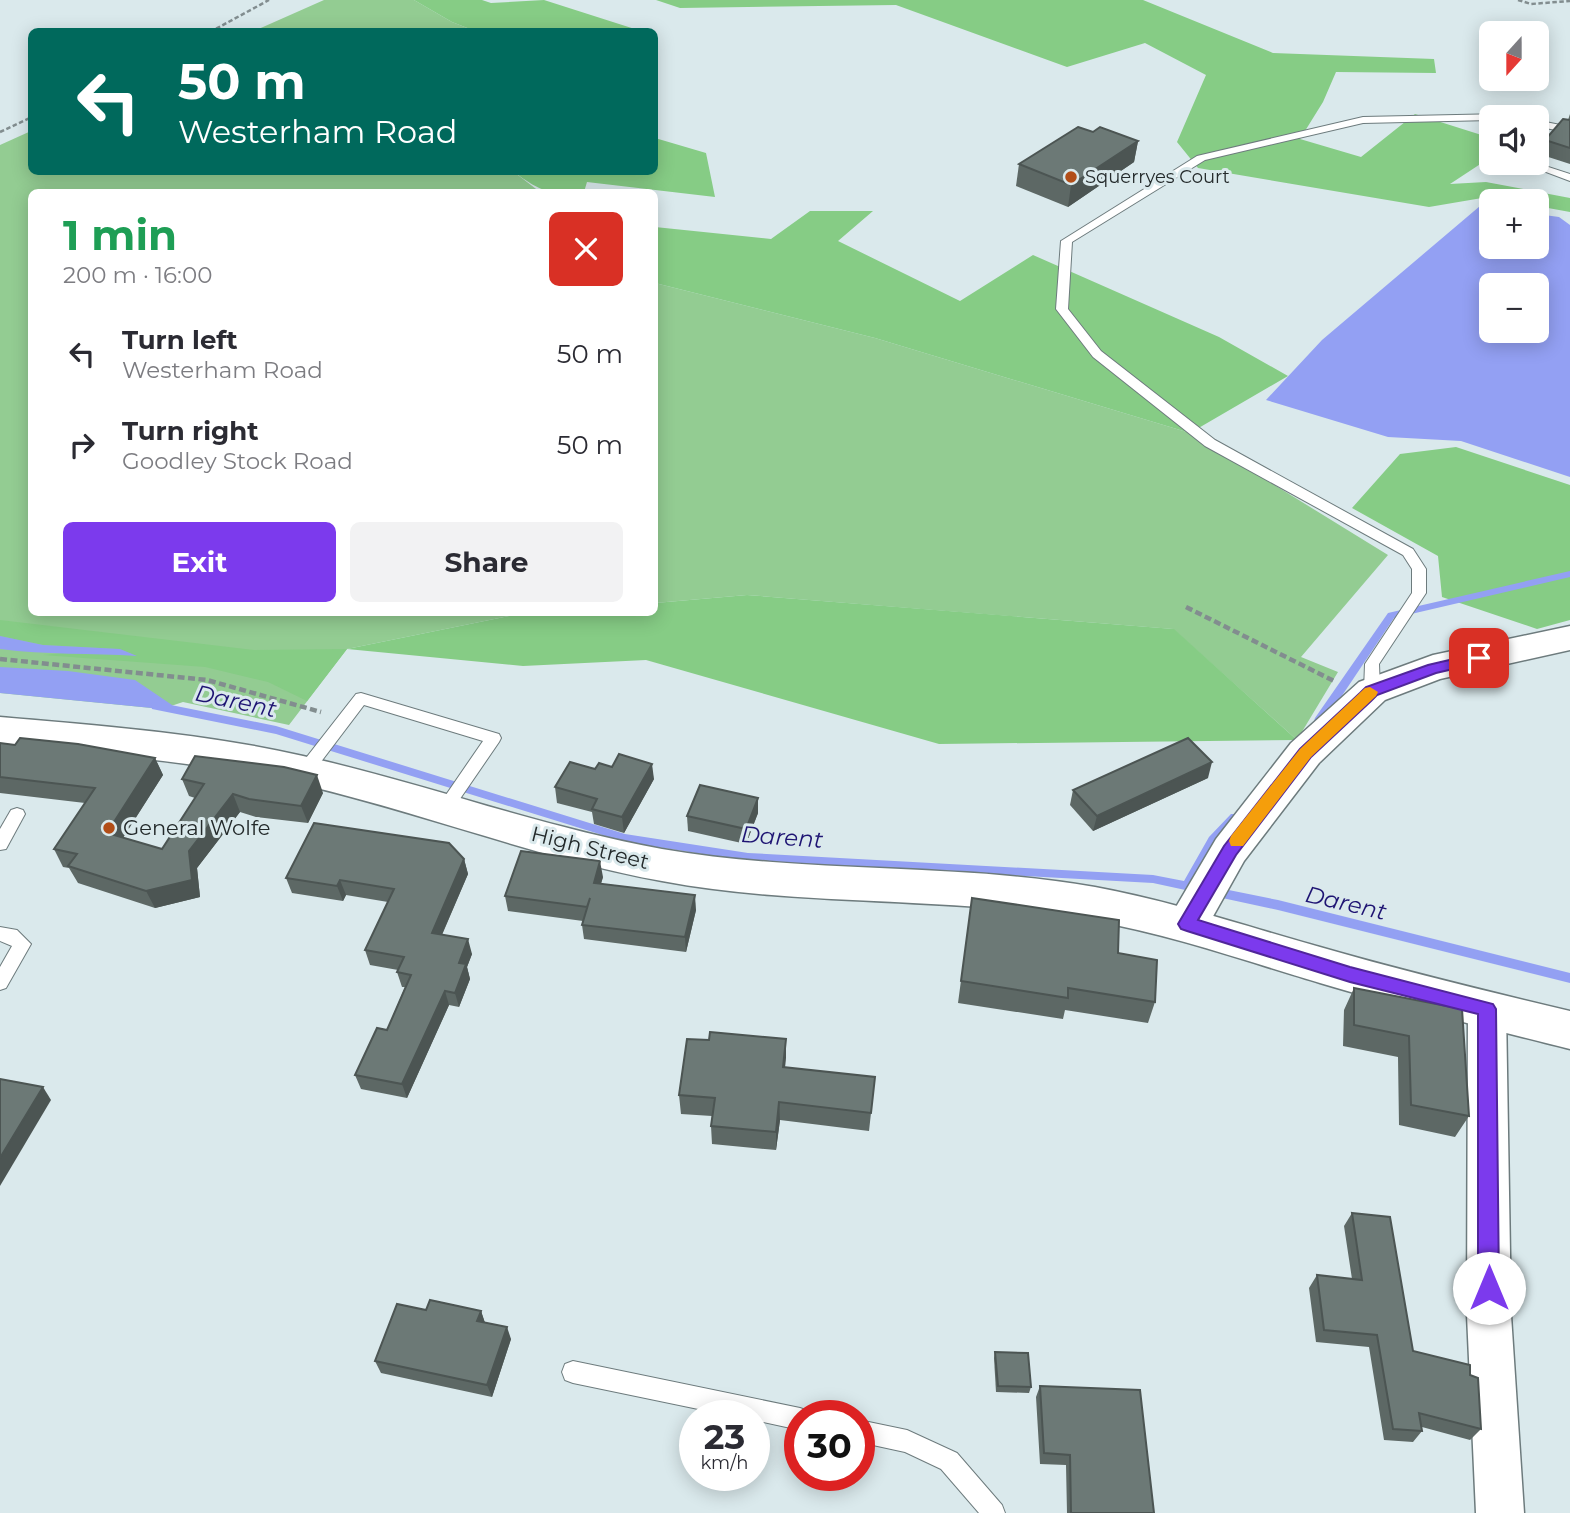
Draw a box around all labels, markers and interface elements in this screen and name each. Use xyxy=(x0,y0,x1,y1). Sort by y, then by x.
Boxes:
north arrow xyxy=(1479,21,1549,91)
map controls xyxy=(1479,21,1549,343)
text: 50 m xyxy=(178,52,306,111)
icon: left xyxy=(63,56,154,147)
button: sound xyxy=(1479,105,1549,175)
text: Westerham Road xyxy=(178,112,458,151)
place label: Squerryes Court xyxy=(1085,166,1230,188)
marker: Squerryes Court xyxy=(1063,169,1079,185)
button: + xyxy=(1479,189,1549,259)
text: 1 min xyxy=(63,209,177,261)
button: close xyxy=(549,212,623,286)
text: 200 m · 16:00 xyxy=(63,261,212,289)
button: − xyxy=(1479,273,1549,343)
text: Turn left xyxy=(122,324,238,356)
icon: left xyxy=(63,335,101,373)
text: 50 m xyxy=(557,338,623,370)
text: Westerham Road xyxy=(122,356,323,384)
text: Turn right xyxy=(122,415,258,447)
icon: right xyxy=(63,426,101,464)
text: 50 m xyxy=(557,429,623,461)
text: Goodley Stock Road xyxy=(122,447,353,475)
button: Exit xyxy=(63,522,336,602)
button: Share xyxy=(350,522,623,602)
pin xyxy=(1449,628,1509,688)
icon: arrive xyxy=(1460,639,1498,677)
water label: Darent xyxy=(193,679,280,723)
place label: General Wolfe xyxy=(123,815,271,840)
marker: General Wolfe xyxy=(101,820,117,836)
water label: Darent xyxy=(740,820,825,854)
street label: High Street xyxy=(529,821,652,874)
water label: Darent xyxy=(1303,880,1390,926)
position arrow xyxy=(1452,1251,1526,1325)
speed limit sign: 30 xyxy=(784,1400,875,1491)
text: 23 xyxy=(704,1415,745,1458)
text: km/h xyxy=(700,1452,749,1474)

